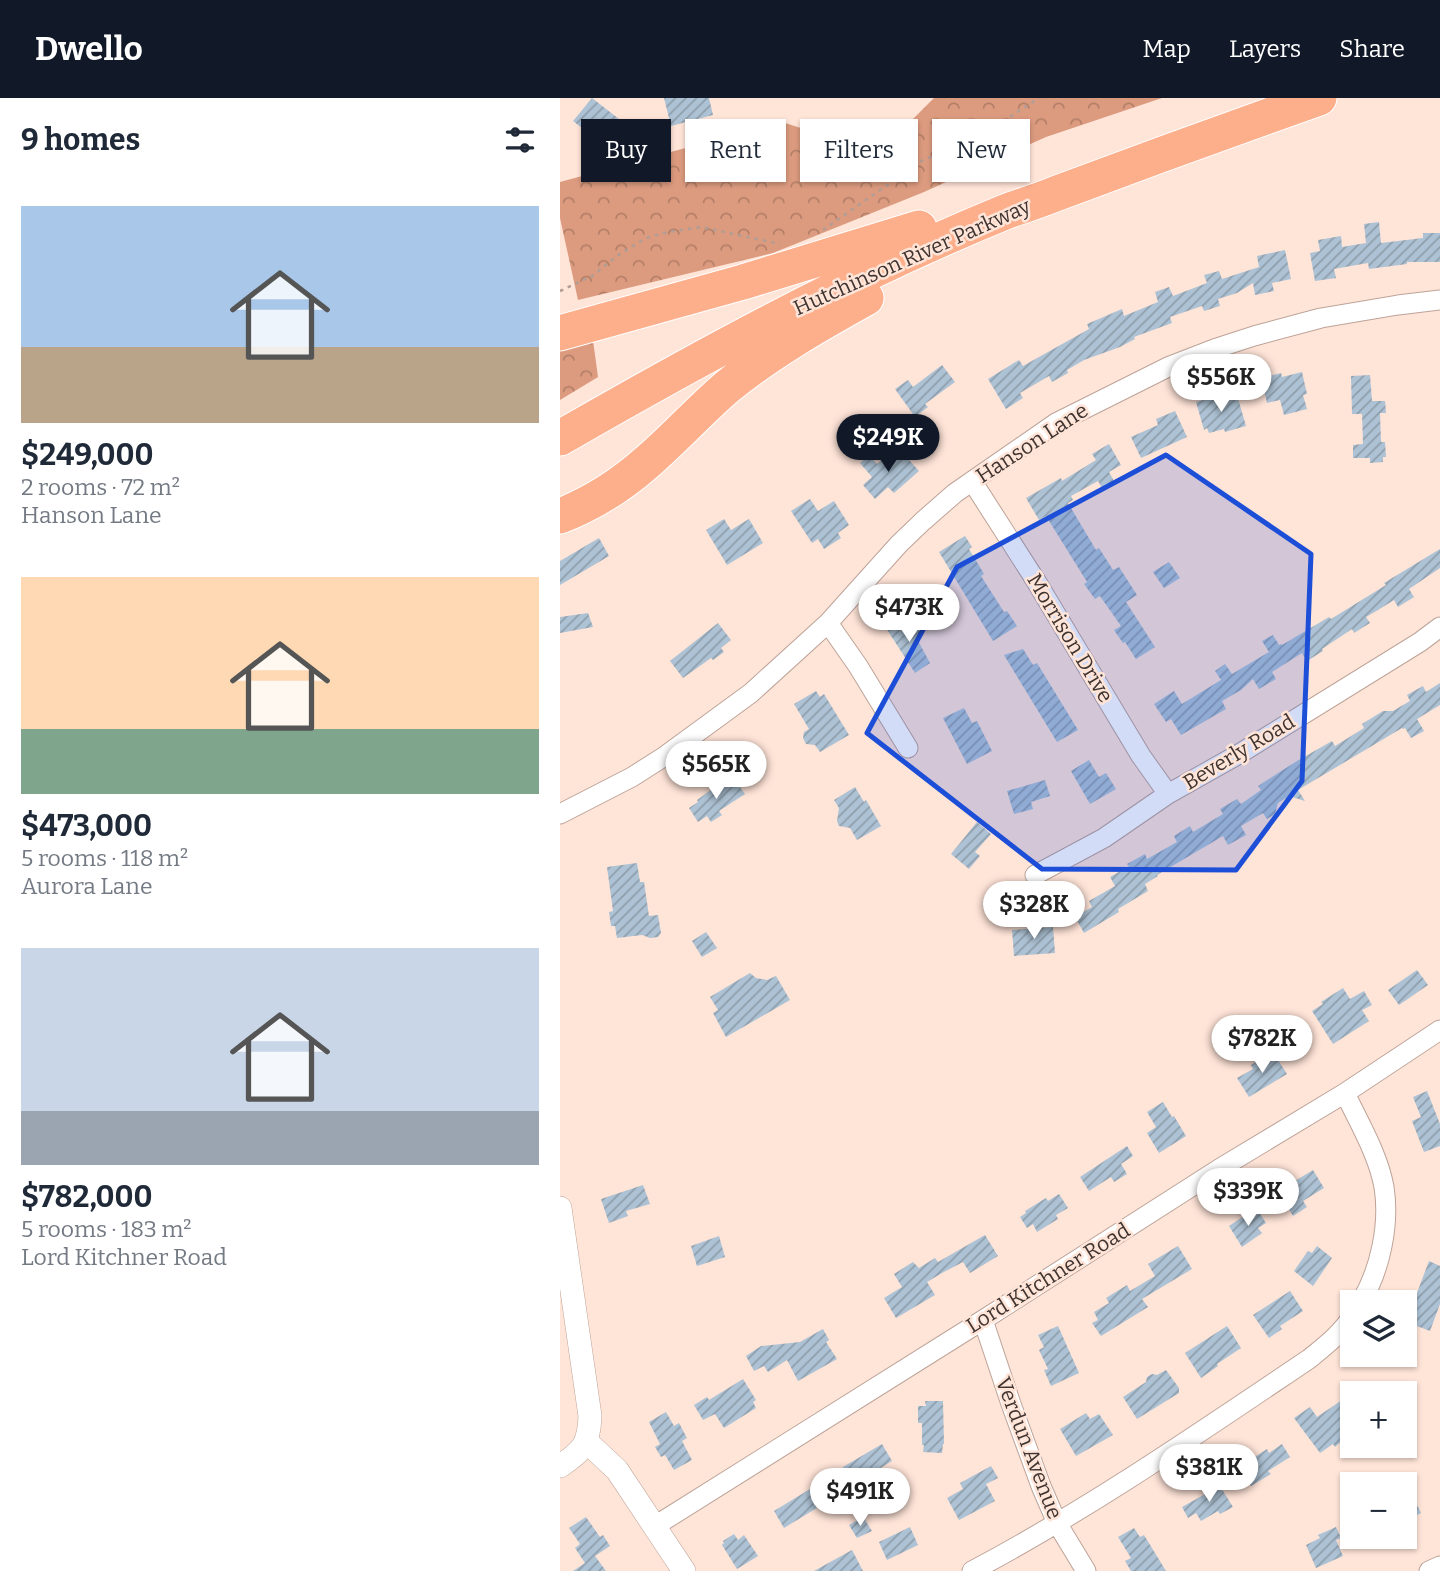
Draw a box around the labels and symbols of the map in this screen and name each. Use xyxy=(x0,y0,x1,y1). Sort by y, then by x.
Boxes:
street label: Hutchinson River Parkway xyxy=(789,192,1036,321)
pin: $556K xyxy=(1172,354,1270,414)
street label: Hanson Lane xyxy=(971,397,1093,489)
pin: $249K xyxy=(839,414,937,474)
street label: Morrison Drive xyxy=(1021,569,1119,707)
pin: $473K xyxy=(860,584,958,644)
street label: Beverly Road xyxy=(1178,708,1300,796)
pin: $565K xyxy=(667,742,765,801)
pin: $328K xyxy=(985,882,1083,941)
pin: $782K xyxy=(1213,1016,1311,1075)
pin: $339K xyxy=(1199,1168,1297,1228)
street label: Lord Kitchner Road xyxy=(961,1217,1135,1339)
street label: Verdun Avenue xyxy=(990,1373,1068,1523)
pin: $381K xyxy=(1160,1444,1258,1504)
pin: $491K xyxy=(811,1468,909,1528)

